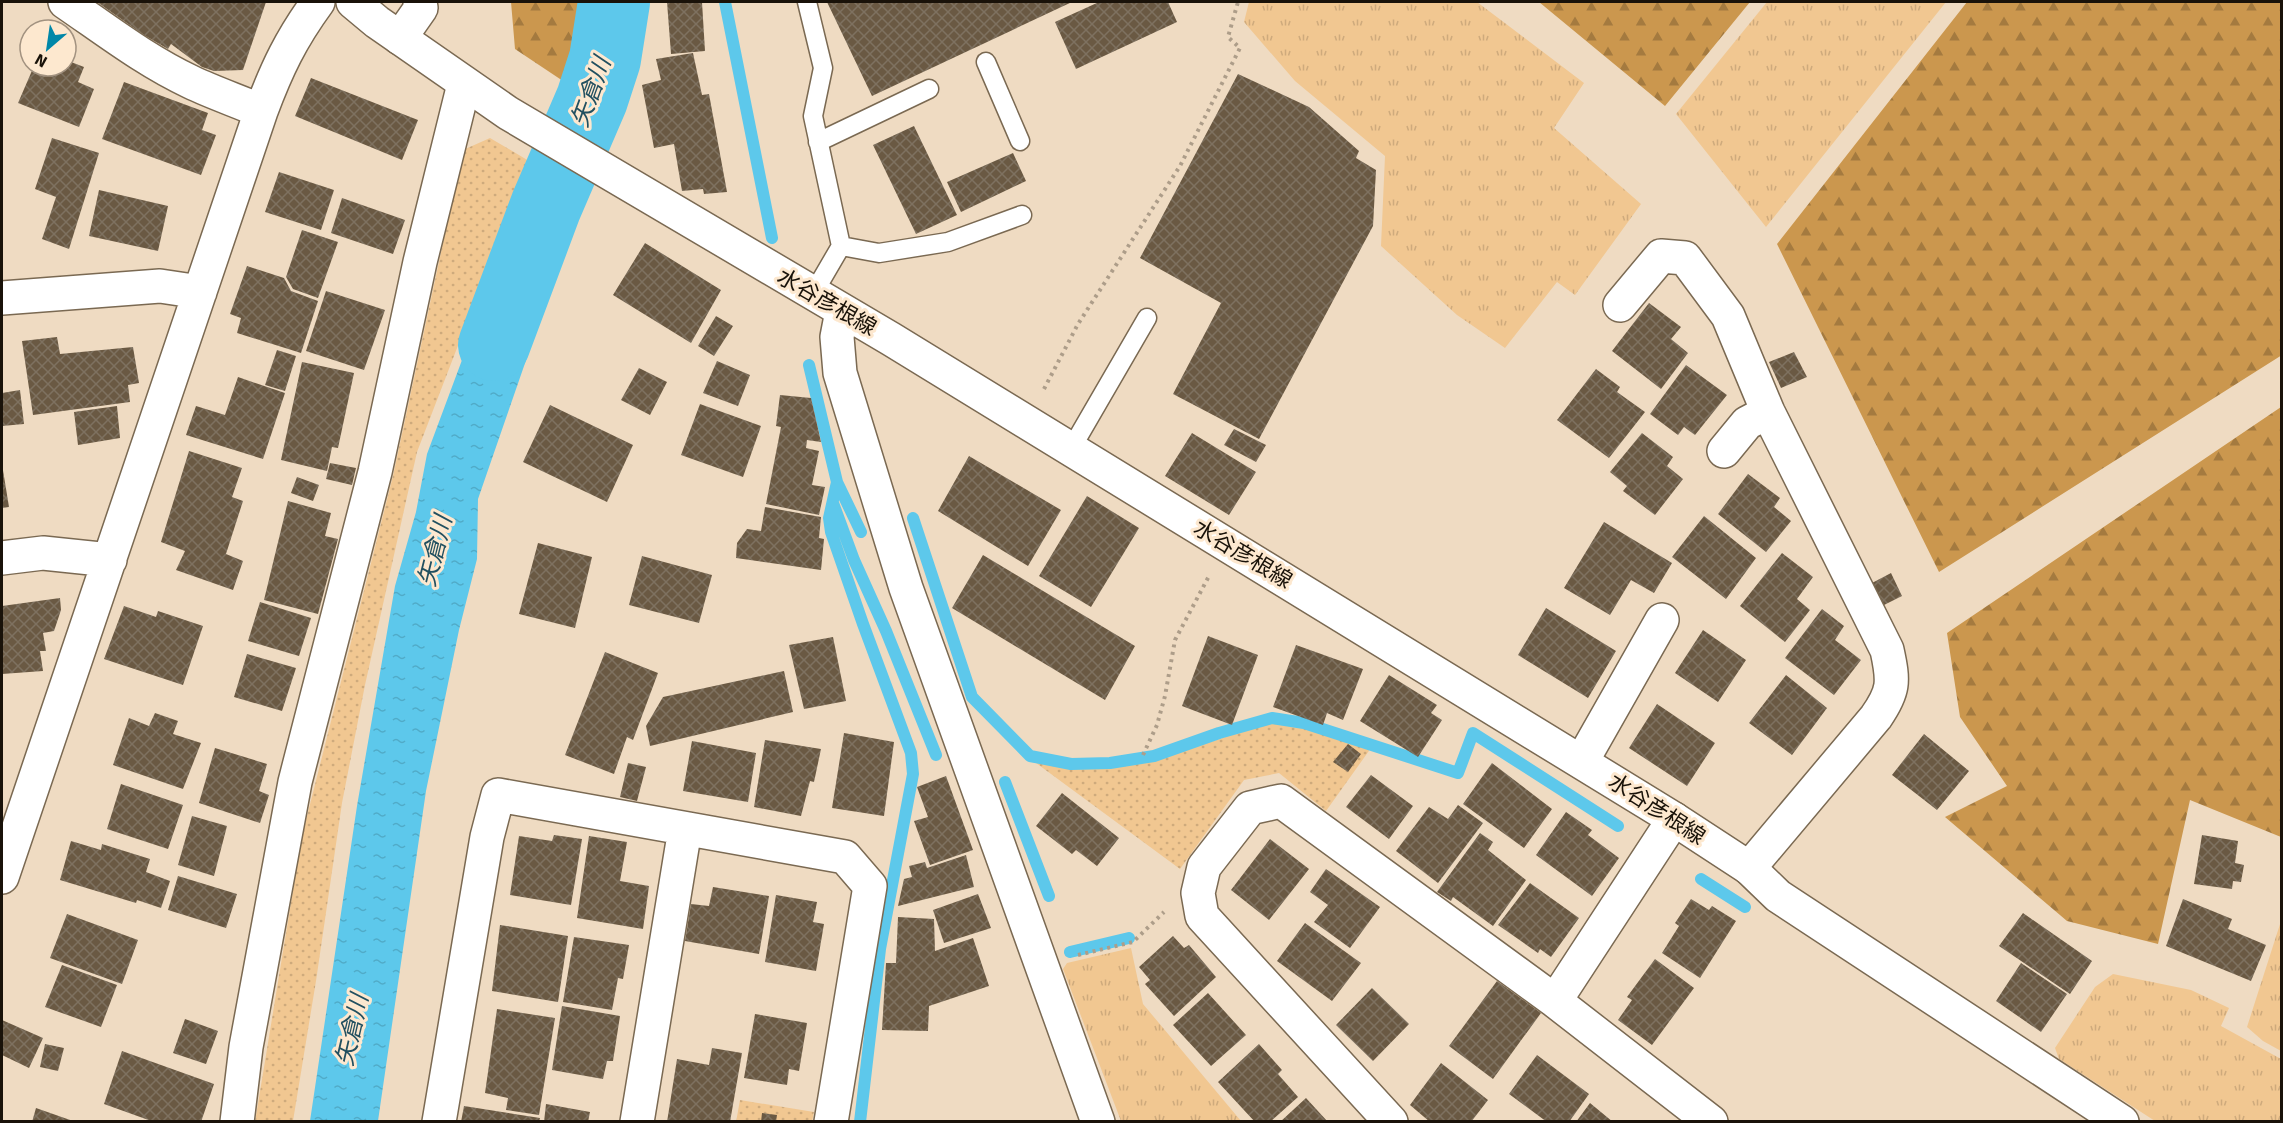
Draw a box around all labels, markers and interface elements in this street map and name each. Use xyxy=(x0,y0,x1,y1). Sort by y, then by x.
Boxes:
north arrow xyxy=(18,18,78,78)
text: N xyxy=(31,49,51,72)
water label: 矢倉川 xyxy=(565,50,618,131)
street label: 水谷彦根線 xyxy=(773,263,881,341)
water label: 矢倉川 xyxy=(412,510,459,590)
street label: 水谷彦根線 xyxy=(1189,514,1297,594)
street label: 水谷彦根線 xyxy=(1604,768,1710,850)
water label: 矢倉川 xyxy=(329,989,375,1068)

